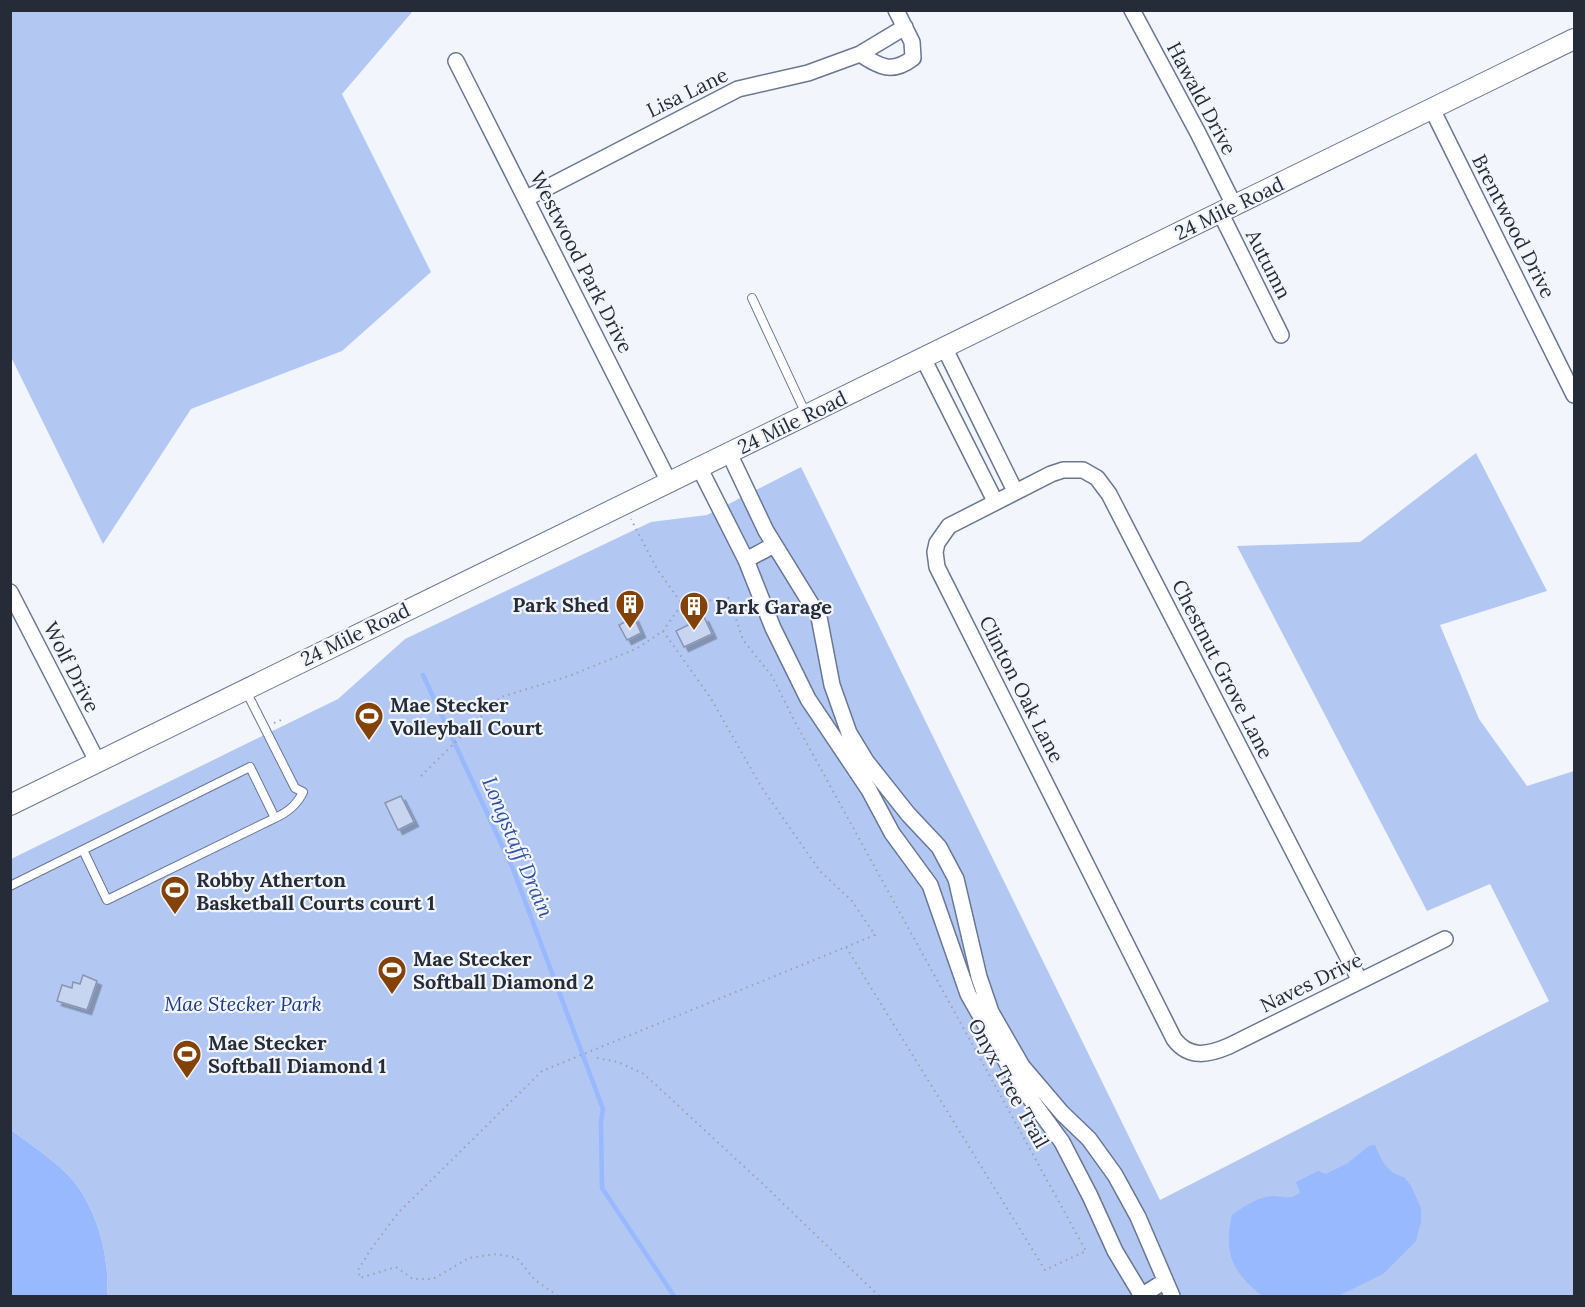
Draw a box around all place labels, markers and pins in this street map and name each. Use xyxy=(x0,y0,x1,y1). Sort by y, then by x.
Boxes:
building icon: Park Shed xyxy=(614,588,646,630)
building icon: Park Garage xyxy=(678,590,710,632)
place label: Park Shed xyxy=(512,592,609,617)
place label: Park Garage xyxy=(715,594,832,619)
place label: Mae Stecker Volleyball Court xyxy=(390,692,544,740)
sports icon: Mae Stecker Volleyball Court xyxy=(353,700,385,742)
place label: Robby Atherton Basketball Courts court 1 xyxy=(196,867,435,915)
sports icon: Robby Atherton Basketball Courts court 1 xyxy=(159,874,191,916)
place label: Mae Stecker Softball Diamond 2 xyxy=(413,946,594,994)
sports icon: Mae Stecker Softball Diamond 2 xyxy=(376,954,408,996)
place label: Mae Stecker Softball Diamond 1 xyxy=(208,1030,386,1078)
sports icon: Mae Stecker Softball Diamond 1 xyxy=(171,1038,203,1080)

